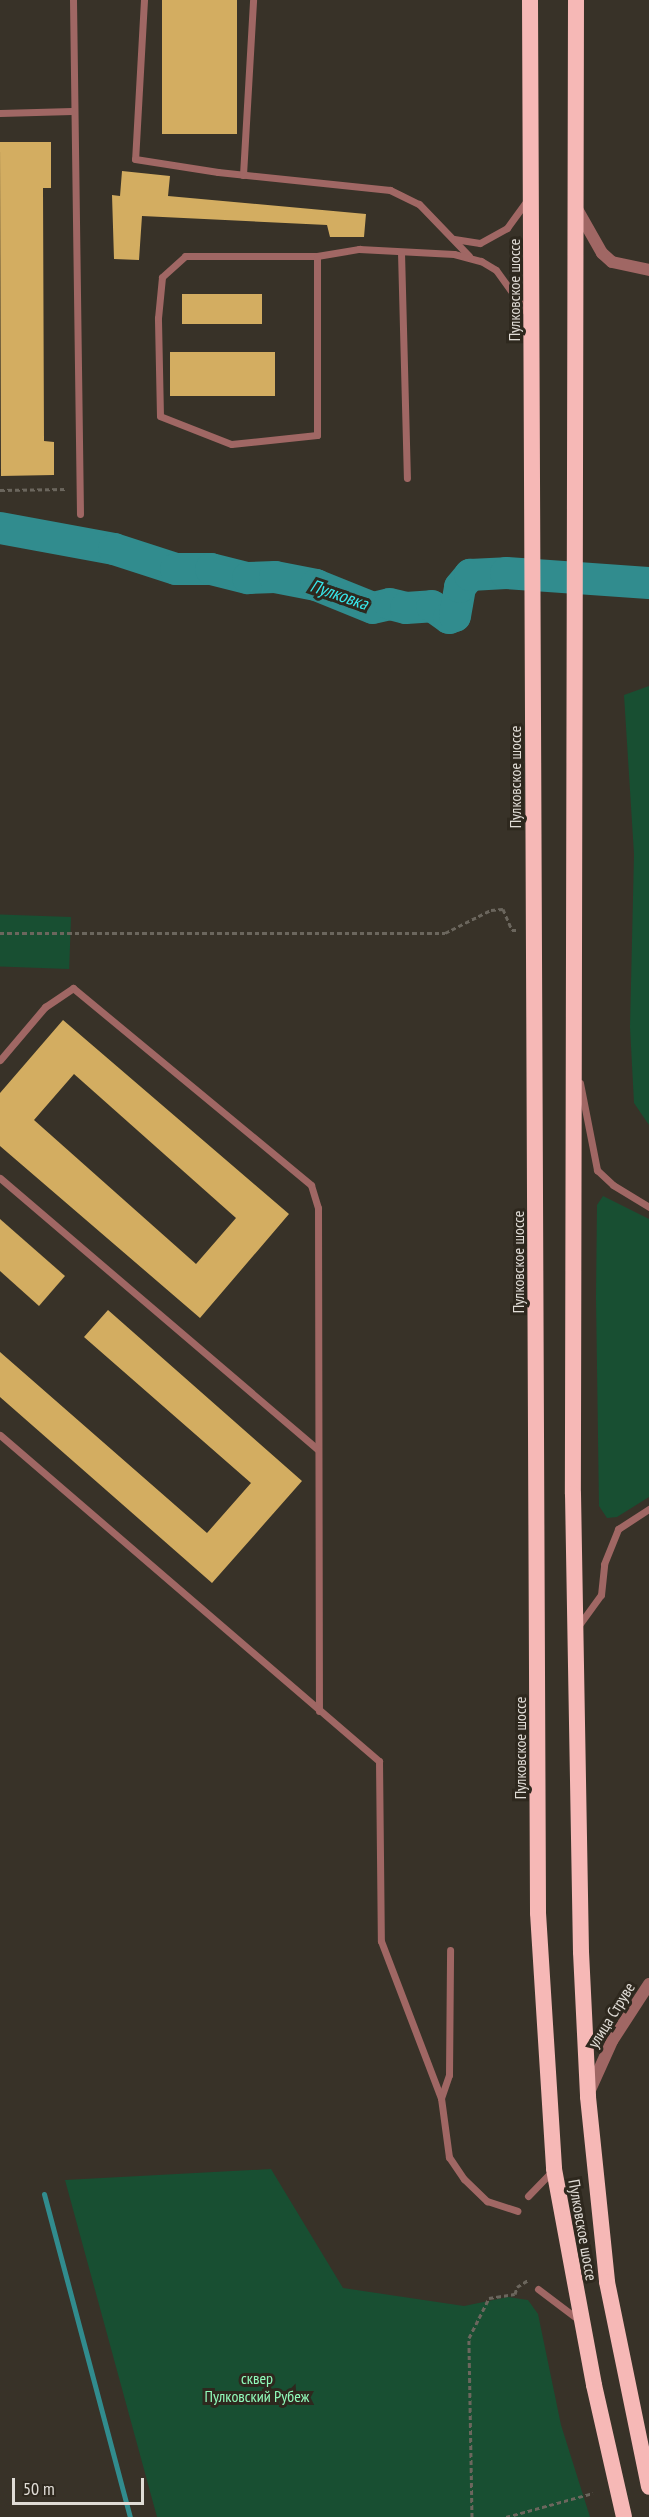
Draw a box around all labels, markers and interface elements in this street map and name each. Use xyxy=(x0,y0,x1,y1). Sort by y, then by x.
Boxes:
street label: Пулковское шоссе xyxy=(504,239,524,341)
water label: Пулковка xyxy=(307,575,371,615)
street label: Пулковское шоссе xyxy=(505,726,525,828)
street label: Пулковское шоссе xyxy=(508,1211,528,1313)
street label: Пулковское шоссе xyxy=(510,1697,530,1799)
street label: улица Струве xyxy=(583,1979,639,2051)
street label: Пулковское шоссе xyxy=(565,2178,601,2282)
park label: сквер Пулковский Рубеж xyxy=(205,2368,309,2406)
scale bar xyxy=(15,2466,147,2504)
text: 50 m xyxy=(23,2477,55,2500)

